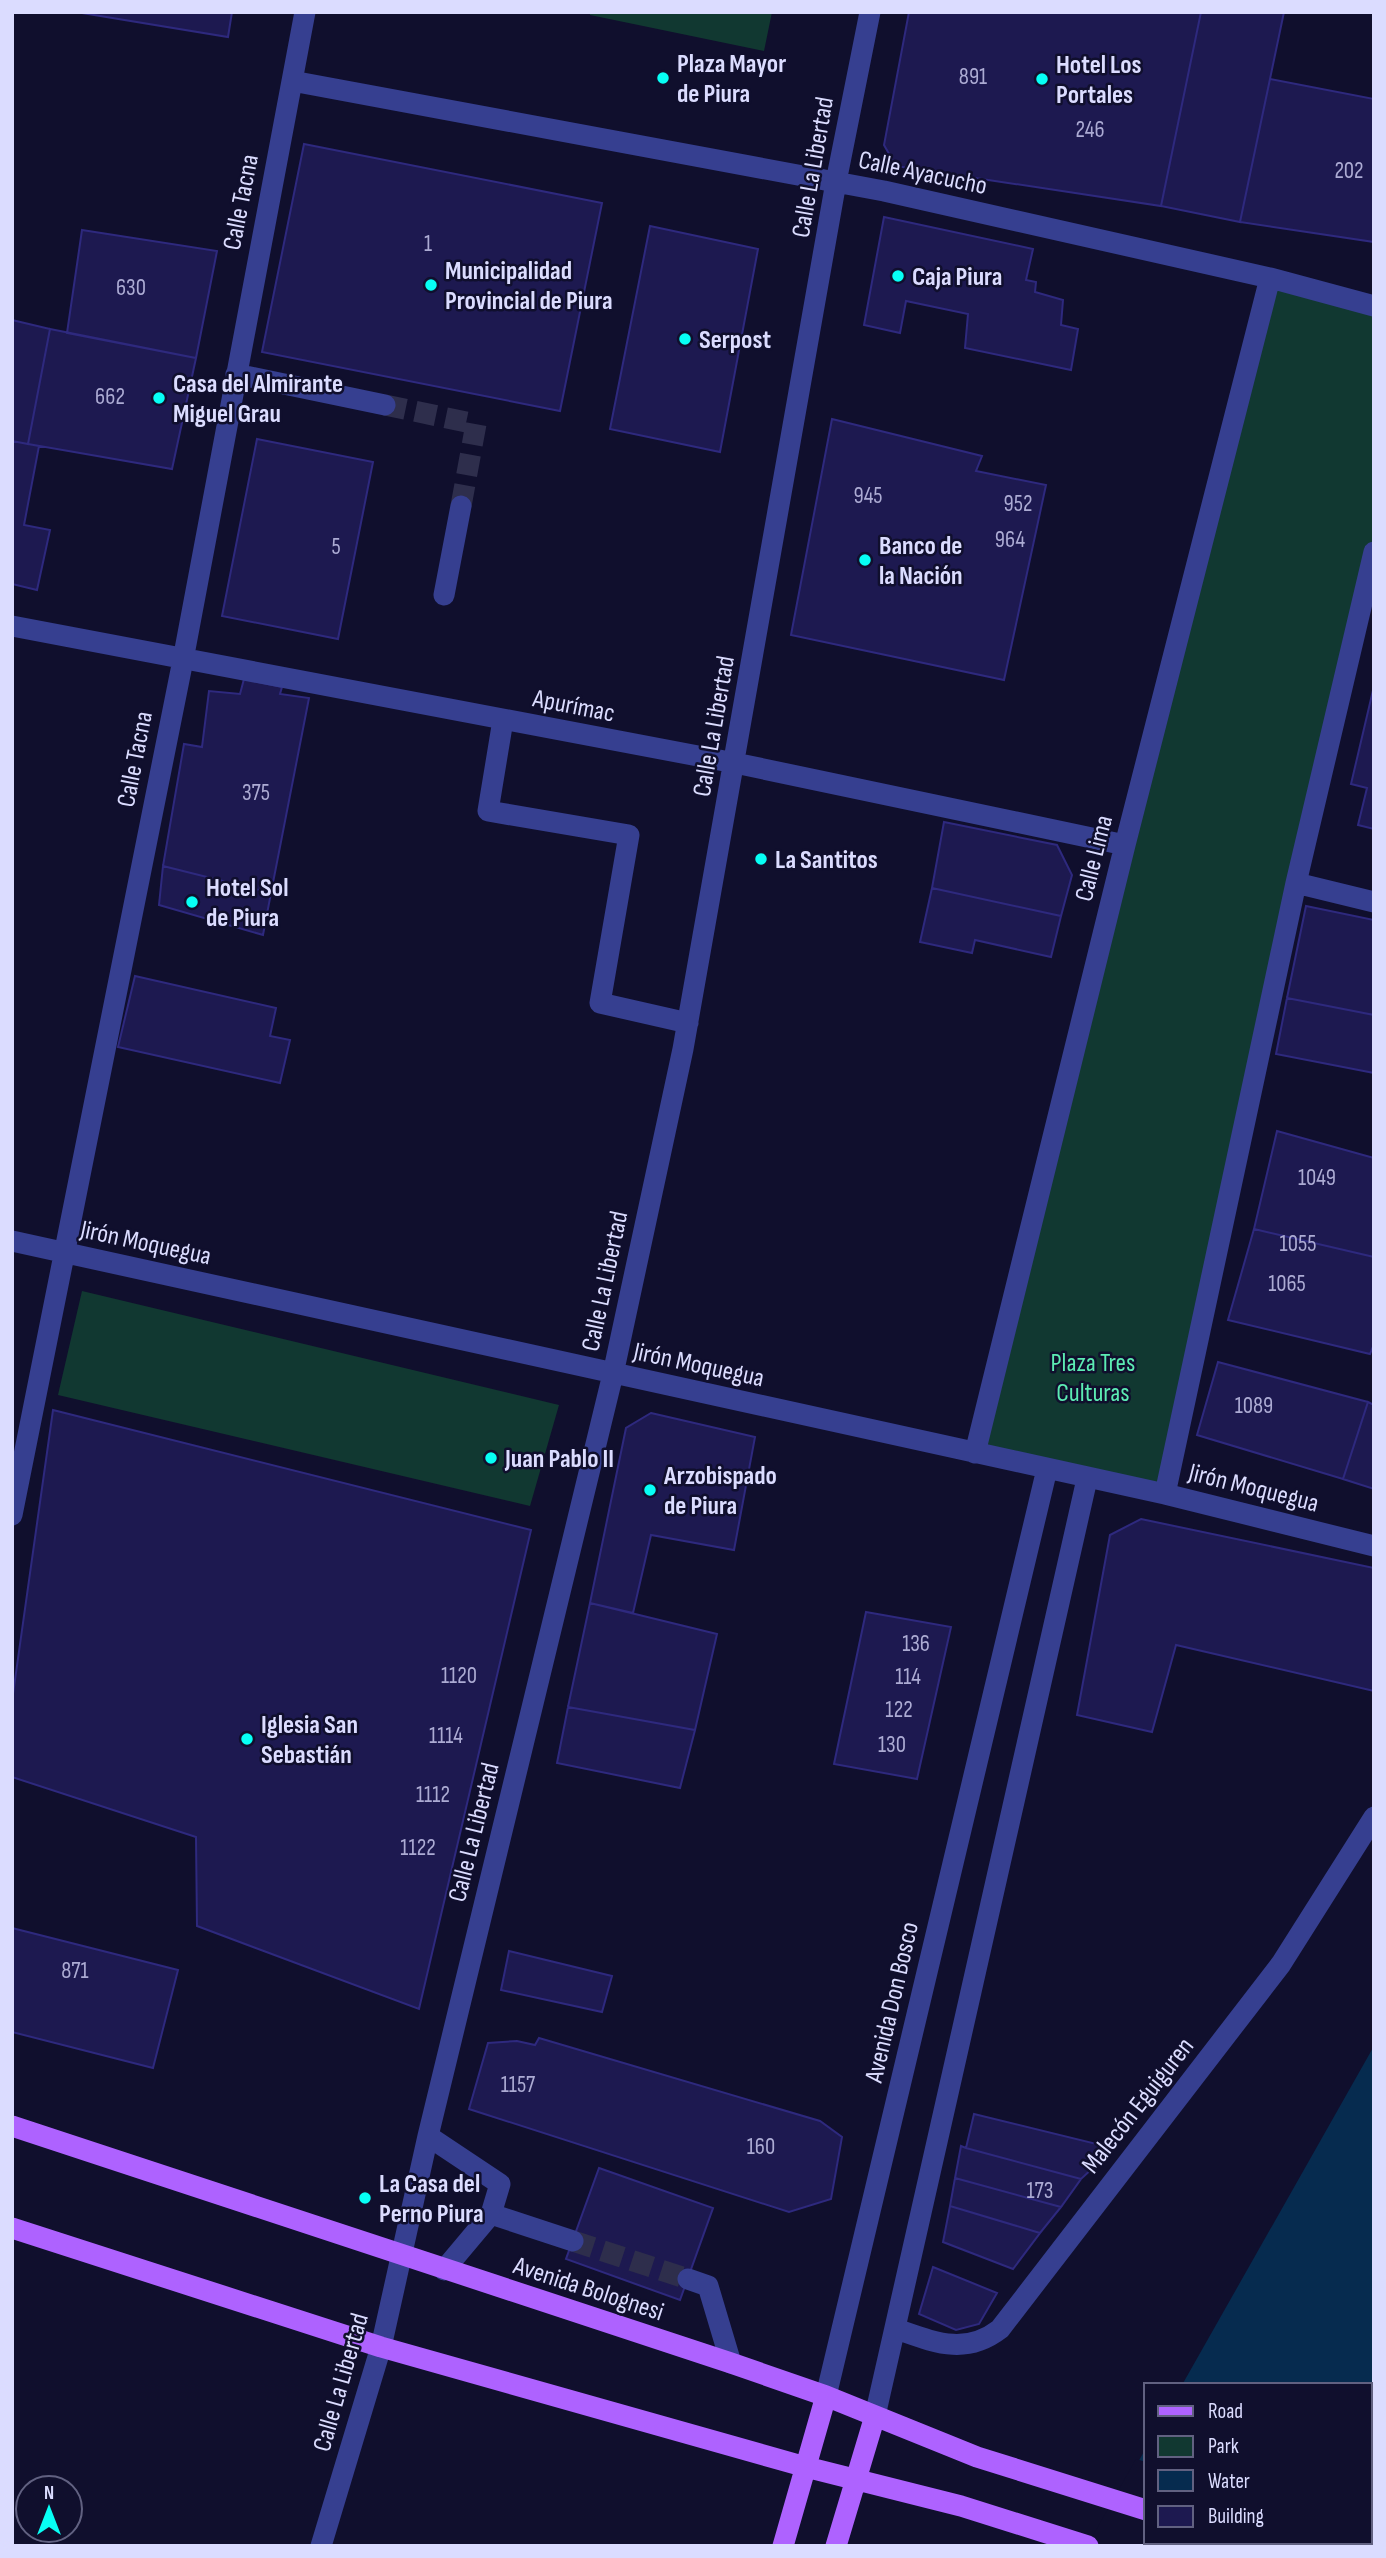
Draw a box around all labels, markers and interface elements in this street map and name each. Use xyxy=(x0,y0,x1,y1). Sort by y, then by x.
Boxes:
place label: Plaza Mayor de Piura xyxy=(677,49,786,110)
place label: Hotel Los Portales xyxy=(1056,50,1142,111)
house number: 891 xyxy=(959,63,987,91)
marker: Plaza Mayor de Piura xyxy=(655,70,671,86)
marker: Hotel Los Portales xyxy=(1034,71,1050,87)
street label: Calle La Libertad xyxy=(786,94,841,240)
house number: 246 xyxy=(1075,116,1105,144)
street label: Calle Ayacucho xyxy=(856,145,990,202)
street label: Calle Tacna xyxy=(217,152,266,253)
house number: 202 xyxy=(1334,157,1364,185)
house number: 1 xyxy=(424,230,432,258)
place label: Municipalidad Provincial de Piura xyxy=(445,256,613,317)
place label: Caja Piura xyxy=(912,262,1002,293)
marker: Caja Piura xyxy=(890,268,906,284)
house number: 630 xyxy=(116,274,146,302)
marker: Municipalidad Provincial de Piura xyxy=(423,277,439,293)
place label: Serpost xyxy=(699,325,771,356)
marker: Serpost xyxy=(677,331,693,347)
place label: Casa del Almirante Miguel Grau xyxy=(173,369,343,430)
house number: 662 xyxy=(95,383,125,411)
marker: Casa del Almirante Miguel Grau xyxy=(151,390,167,406)
house number: 945 xyxy=(853,482,883,510)
house number: 952 xyxy=(1004,490,1032,518)
house number: 964 xyxy=(995,526,1026,554)
place label: Banco de la Nación xyxy=(879,531,963,592)
house number: 5 xyxy=(331,533,341,561)
marker: Banco de la Nación xyxy=(857,552,873,568)
street label: Calle La Libertad xyxy=(687,653,742,799)
street label: Apurímac xyxy=(529,683,617,730)
street label: Calle Tacna xyxy=(111,709,160,810)
house number: 375 xyxy=(242,779,270,807)
street label: Calle Lima xyxy=(1069,812,1120,905)
place label: La Santitos xyxy=(775,845,878,876)
marker: La Santitos xyxy=(753,851,769,867)
place label: Hotel Sol de Piura xyxy=(206,873,288,934)
marker: Hotel Sol de Piura xyxy=(184,894,200,910)
house number: 1049 xyxy=(1298,1164,1336,1192)
street label: Calle La Libertad xyxy=(576,1208,635,1354)
street label: Jirón Moquegua xyxy=(76,1214,214,1272)
house number: 1055 xyxy=(1280,1230,1316,1258)
house number: 1065 xyxy=(1268,1270,1306,1298)
street label: Jirón Moquegua xyxy=(629,1336,767,1394)
park label: Plaza Tres Culturas xyxy=(1051,1348,1135,1409)
house number: 1089 xyxy=(1235,1392,1273,1420)
place label: Juan Pablo II xyxy=(504,1444,614,1475)
marker: Juan Pablo II xyxy=(483,1450,499,1466)
street label: Jirón Moquegua xyxy=(1184,1457,1322,1520)
place label: Arzobispado de Piura xyxy=(663,1461,777,1522)
marker: Arzobispado de Piura xyxy=(642,1482,658,1498)
house number: 136 xyxy=(902,1630,930,1658)
house number: 1120 xyxy=(441,1662,477,1690)
house number: 114 xyxy=(895,1663,921,1691)
house number: 122 xyxy=(885,1696,913,1724)
place label: Iglesia San Sebastián xyxy=(261,1710,358,1771)
house number: 1114 xyxy=(429,1722,463,1750)
marker: Iglesia San Sebastián xyxy=(239,1731,255,1747)
house number: 130 xyxy=(878,1731,906,1759)
street label: Calle La Libertad xyxy=(442,1760,507,1905)
house number: 1112 xyxy=(416,1781,450,1809)
house number: 1122 xyxy=(400,1834,436,1862)
street label: Avenida Don Bosco xyxy=(859,1919,926,2087)
house number: 871 xyxy=(61,1957,89,1985)
street label: Malecón Eguiguren xyxy=(1076,2032,1201,2180)
house number: 1157 xyxy=(501,2071,535,2099)
house number: 160 xyxy=(747,2133,775,2161)
place label: La Casa del Perno Piura xyxy=(379,2169,484,2230)
house number: 173 xyxy=(1027,2177,1053,2205)
marker: La Casa del Perno Piura xyxy=(357,2190,373,2206)
street label: Avenida Bolognesi xyxy=(509,2250,668,2328)
street label: Calle La Libertad xyxy=(307,2310,376,2455)
legend xyxy=(1144,2383,1372,2544)
text: Road xyxy=(1208,2399,1243,2424)
text: Park xyxy=(1208,2434,1239,2459)
text: Water xyxy=(1208,2469,1250,2494)
north arrow xyxy=(14,2474,84,2544)
text: N xyxy=(44,2482,54,2505)
text: Building xyxy=(1208,2504,1264,2529)

